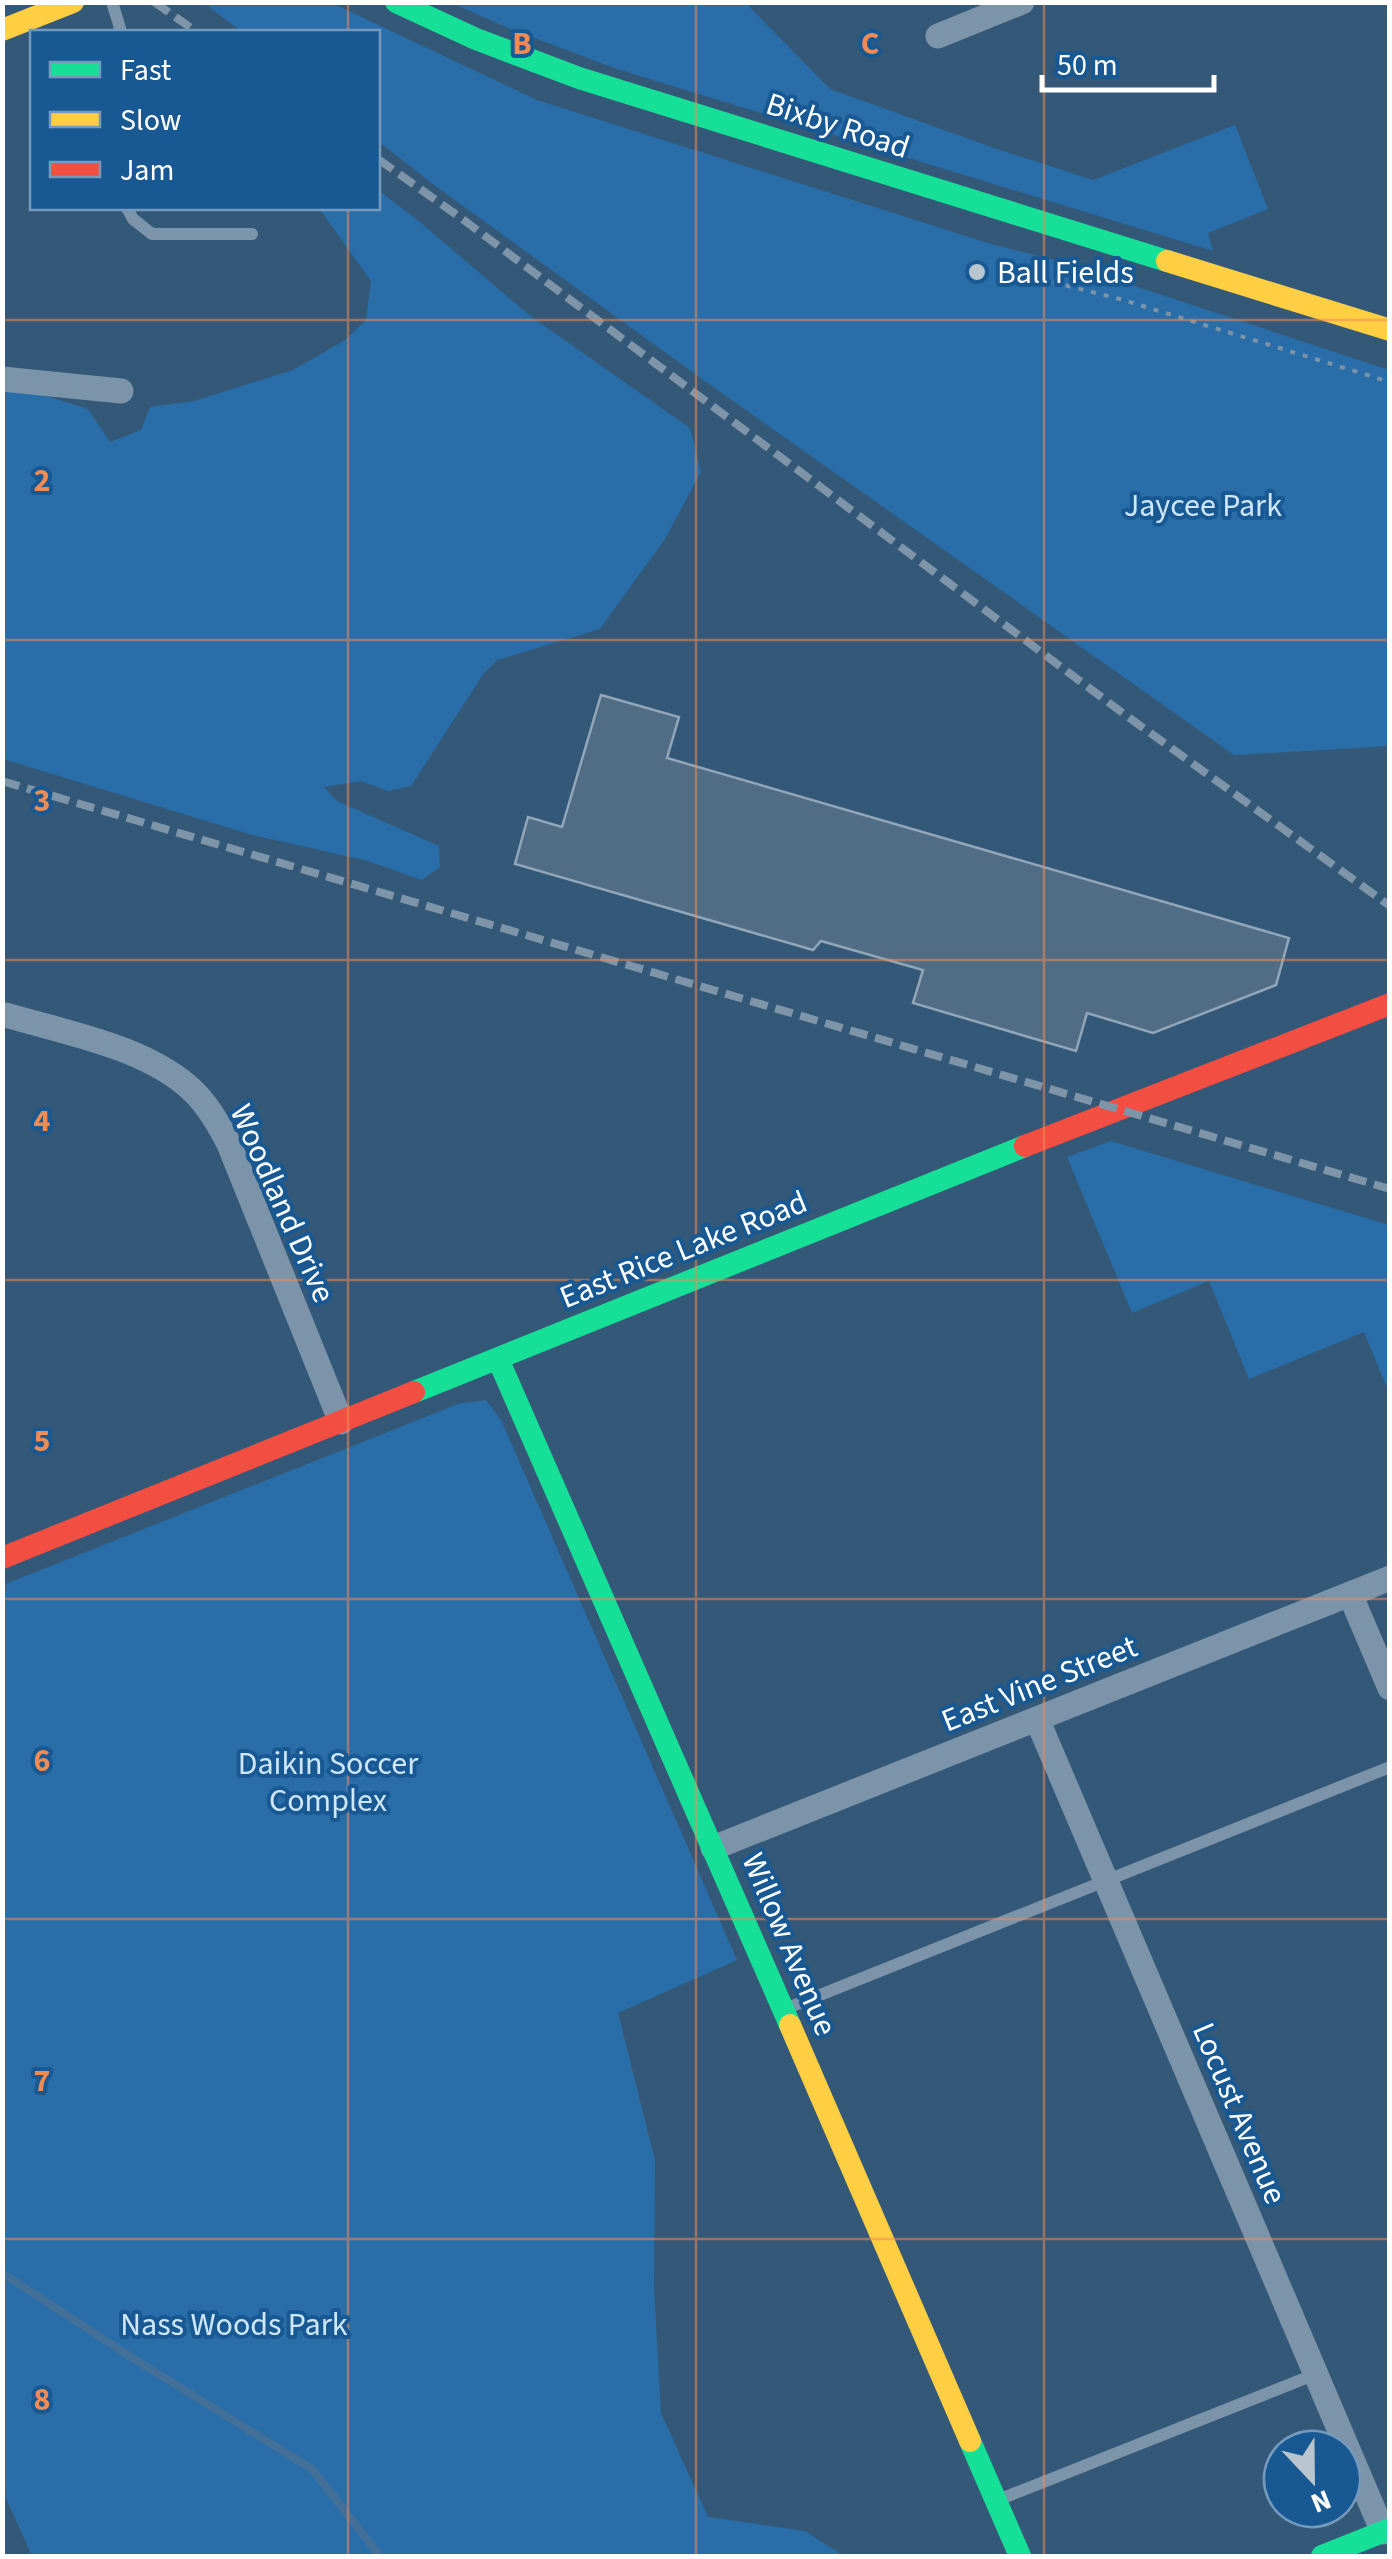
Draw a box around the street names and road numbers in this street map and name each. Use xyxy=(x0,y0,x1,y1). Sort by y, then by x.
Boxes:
street label: Bixby Road xyxy=(760,81,915,171)
street label: Woodland Drive xyxy=(218,1097,346,1310)
street label: East Rice Lake Road xyxy=(553,1179,814,1321)
street label: East Vine Street xyxy=(935,1624,1144,1744)
street label: Willow Avenue xyxy=(730,1846,848,2043)
street label: Locust Avenue xyxy=(1180,2016,1298,2211)

